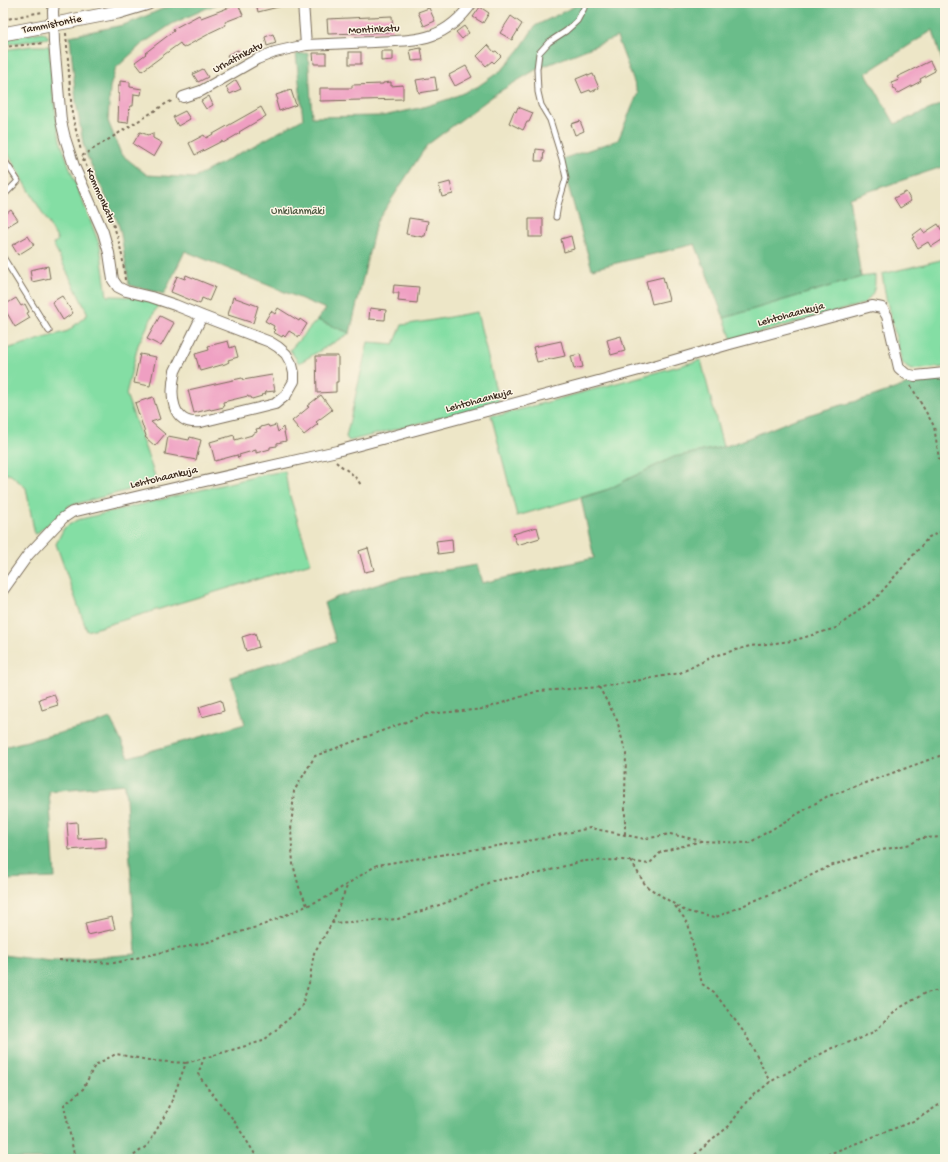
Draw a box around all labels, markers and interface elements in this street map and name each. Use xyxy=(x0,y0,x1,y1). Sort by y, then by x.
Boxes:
street label: Tammistontie xyxy=(20,13,83,37)
street label: Montinkatu xyxy=(348,23,400,37)
street label: Urhatinkatu xyxy=(211,40,265,76)
street label: Kommonkatu xyxy=(83,167,117,225)
park label: Unkilanmäki xyxy=(271,206,325,218)
street label: Lehtohaankuja xyxy=(756,300,827,330)
street label: Lehtohaankuja xyxy=(444,386,515,416)
street label: Lehtohaankuja xyxy=(129,464,200,492)

